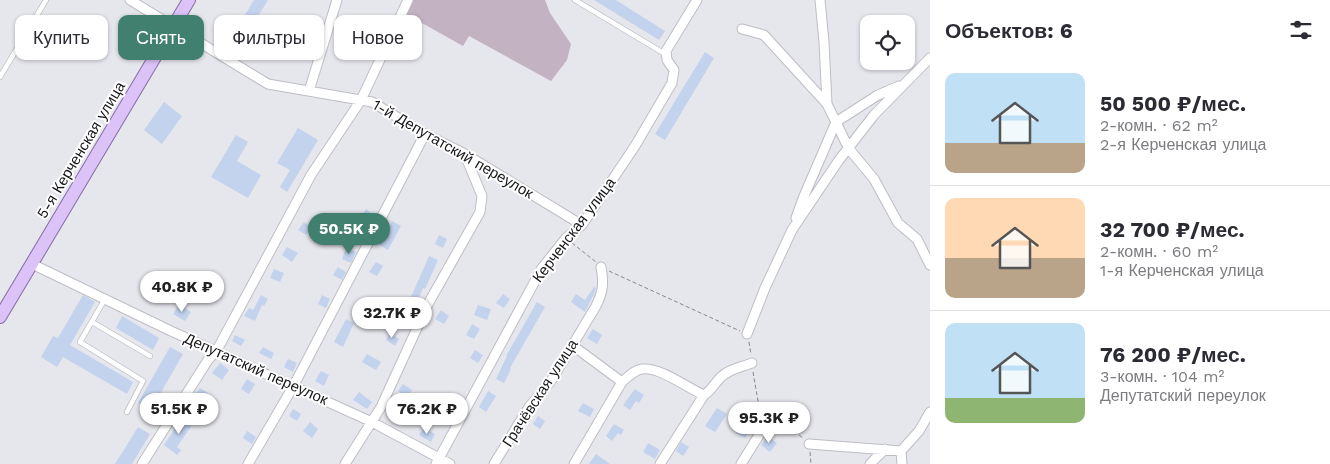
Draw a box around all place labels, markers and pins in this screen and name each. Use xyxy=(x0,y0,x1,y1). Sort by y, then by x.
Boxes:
pin: 50.5K ₽ xyxy=(303,212,395,255)
pin: 40.8K ₽ xyxy=(136,270,228,313)
pin: 32.7K ₽ xyxy=(346,296,438,339)
pin: 51.5K ₽ xyxy=(133,392,225,435)
pin: 76.2K ₽ xyxy=(381,392,473,435)
pin: 95.3K ₽ xyxy=(723,402,815,444)

